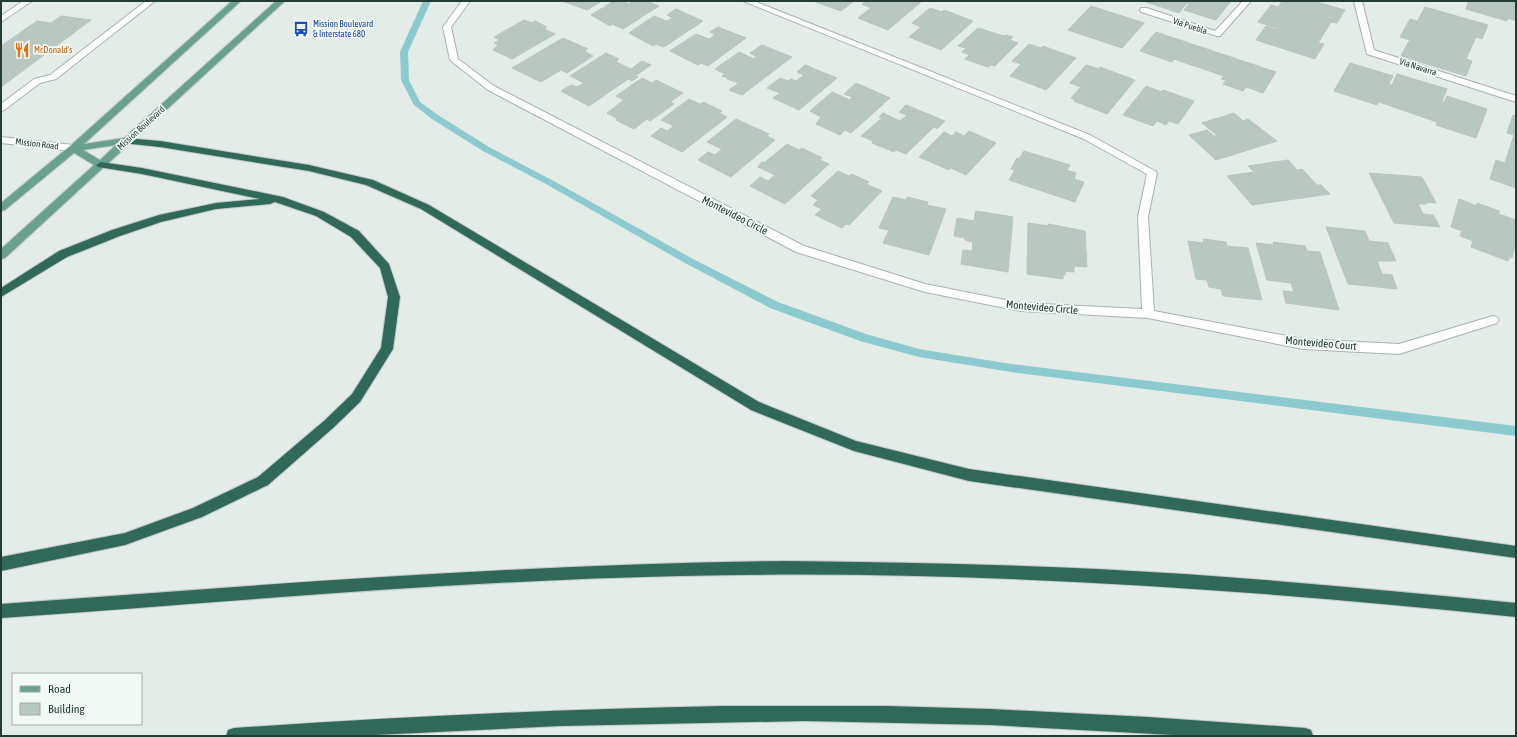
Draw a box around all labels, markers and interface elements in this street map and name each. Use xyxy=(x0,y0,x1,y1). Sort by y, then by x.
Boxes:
street label: Via Puebla xyxy=(1172,16,1208,36)
place label: Mission Boulevard & Interstate 680 xyxy=(313,19,373,39)
bus stop icon: Mission Boulevard & Interstate 680 xyxy=(292,20,310,38)
restaurant icon: McDonald's xyxy=(13,41,31,59)
place label: McDonald's xyxy=(34,45,72,55)
street label: Via Navarra xyxy=(1398,56,1438,78)
street label: Mission Boulevard xyxy=(115,104,167,152)
street label: Mission Road xyxy=(15,136,59,152)
street label: Montevideo Circle xyxy=(700,193,770,237)
street label: Montevideo Circle xyxy=(1005,298,1079,316)
street label: Montevideo Court xyxy=(1285,334,1357,352)
legend xyxy=(12,673,142,725)
text: Road xyxy=(48,682,71,696)
text: Building xyxy=(48,702,86,716)

